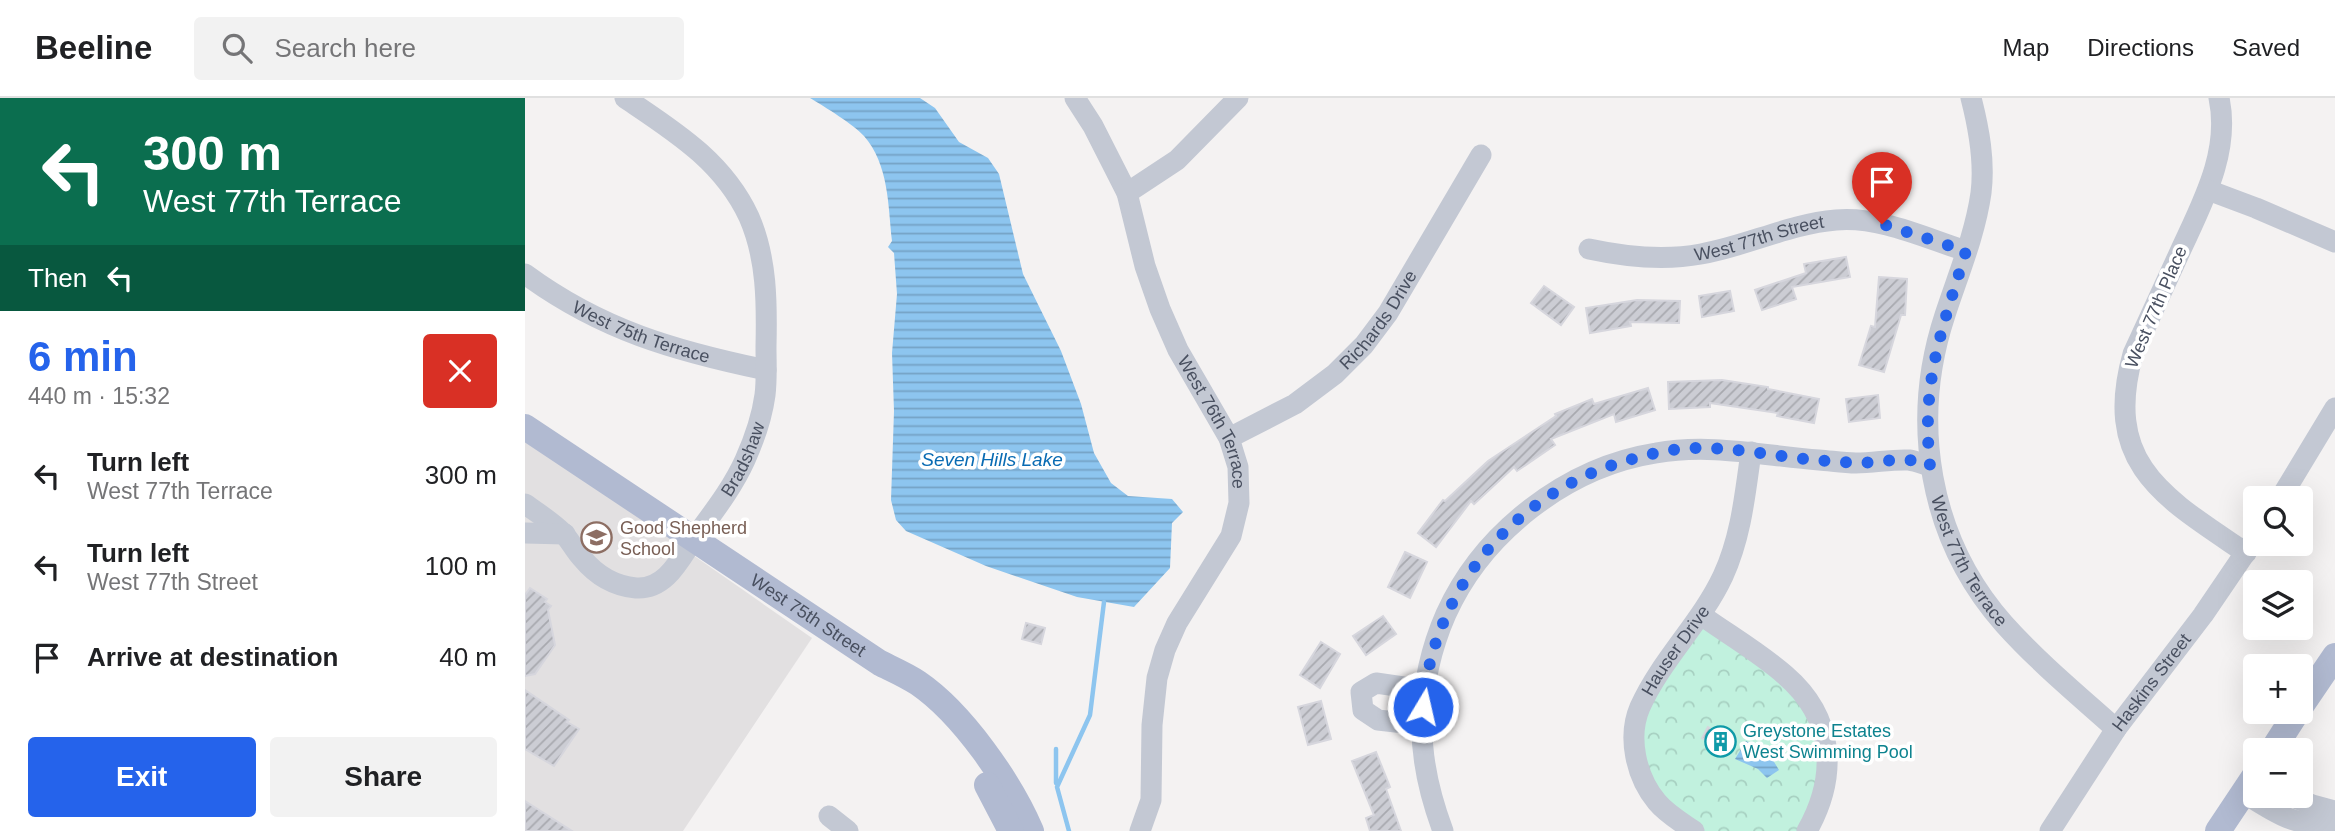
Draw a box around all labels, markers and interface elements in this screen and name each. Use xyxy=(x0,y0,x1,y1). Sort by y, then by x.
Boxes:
search box xyxy=(194,17,684,80)
text: Beeline xyxy=(35,29,152,66)
icon: search xyxy=(218,29,256,67)
text: Search here xyxy=(274,33,416,63)
text: Map xyxy=(2003,34,2049,61)
text: Directions xyxy=(2087,34,2194,61)
text: Saved xyxy=(2232,34,2300,61)
icon: left xyxy=(28,126,119,217)
text: 300 m xyxy=(143,126,282,180)
pin xyxy=(1852,152,1912,224)
icon: arrive xyxy=(1863,163,1901,201)
text: West 77th Terrace xyxy=(143,183,402,219)
street label: West 77th Street xyxy=(1693,212,1825,265)
street label: West 77th Place xyxy=(2121,243,2191,371)
icon: left xyxy=(101,259,139,297)
text: Then xyxy=(28,263,87,293)
street label: Richards Drive xyxy=(1336,267,1421,373)
street label: West 75th Terrace xyxy=(569,297,712,367)
text: 6 min xyxy=(28,333,138,380)
button: close xyxy=(423,334,497,408)
street label: West 76th Terrace xyxy=(1174,352,1249,489)
text: 440 m · 15:32 xyxy=(28,383,170,409)
street label: Bradshaw xyxy=(717,418,769,500)
text: Turn left xyxy=(87,447,189,477)
water label: Seven Hills Lake xyxy=(921,449,1063,470)
icon: left xyxy=(28,457,66,495)
text: 300 m xyxy=(425,460,497,490)
text: West 77th Terrace xyxy=(87,478,273,504)
map controls xyxy=(2243,486,2313,808)
button: search xyxy=(2243,486,2313,556)
street label: West 77th Terrace xyxy=(1927,494,2011,630)
place label: Good Shepherd School xyxy=(620,518,747,559)
school or university icon: Good Shepherd School xyxy=(580,521,614,555)
text: Turn left xyxy=(87,538,189,568)
icon: left xyxy=(28,548,66,586)
text: 100 m xyxy=(425,551,497,581)
text: West 77th Street xyxy=(87,569,258,595)
street label: West 75th Street xyxy=(747,570,869,661)
button: layers xyxy=(2243,570,2313,640)
street label: Hauser Drive xyxy=(1638,602,1714,699)
street label: Haskins Street xyxy=(2108,630,2195,735)
icon: arrive xyxy=(28,639,66,677)
text: Arrive at destination xyxy=(87,642,338,672)
text: 40 m xyxy=(439,642,497,672)
button: + xyxy=(2243,654,2313,724)
position arrow xyxy=(1386,670,1460,744)
place label: Greystone Estates West Swimming Pool xyxy=(1743,721,1913,762)
building icon: Greystone Estates West Swimming Pool xyxy=(1703,724,1737,758)
button: Exit xyxy=(28,737,256,817)
button: Share xyxy=(270,737,497,817)
button: − xyxy=(2243,738,2313,808)

